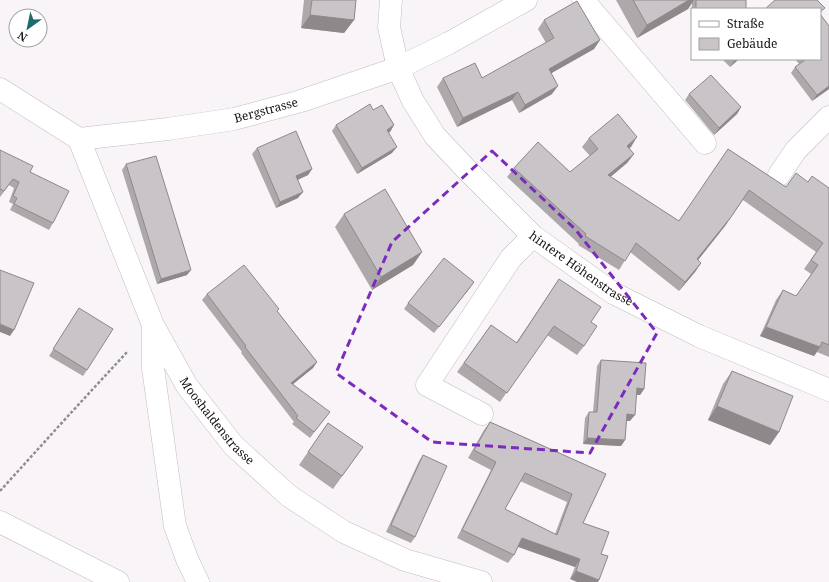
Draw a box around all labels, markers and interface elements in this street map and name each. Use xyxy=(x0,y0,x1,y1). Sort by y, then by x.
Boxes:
north arrow xyxy=(8,8,48,48)
legend xyxy=(691,8,821,60)
text: Straße xyxy=(727,15,764,32)
text: N xyxy=(14,28,30,45)
text: Gebäude xyxy=(727,35,778,52)
street label: Bergstrasse xyxy=(232,93,300,127)
street label: hintere Höhenstrasse xyxy=(526,227,636,310)
street label: Mooshaldenstrasse xyxy=(176,374,258,468)

